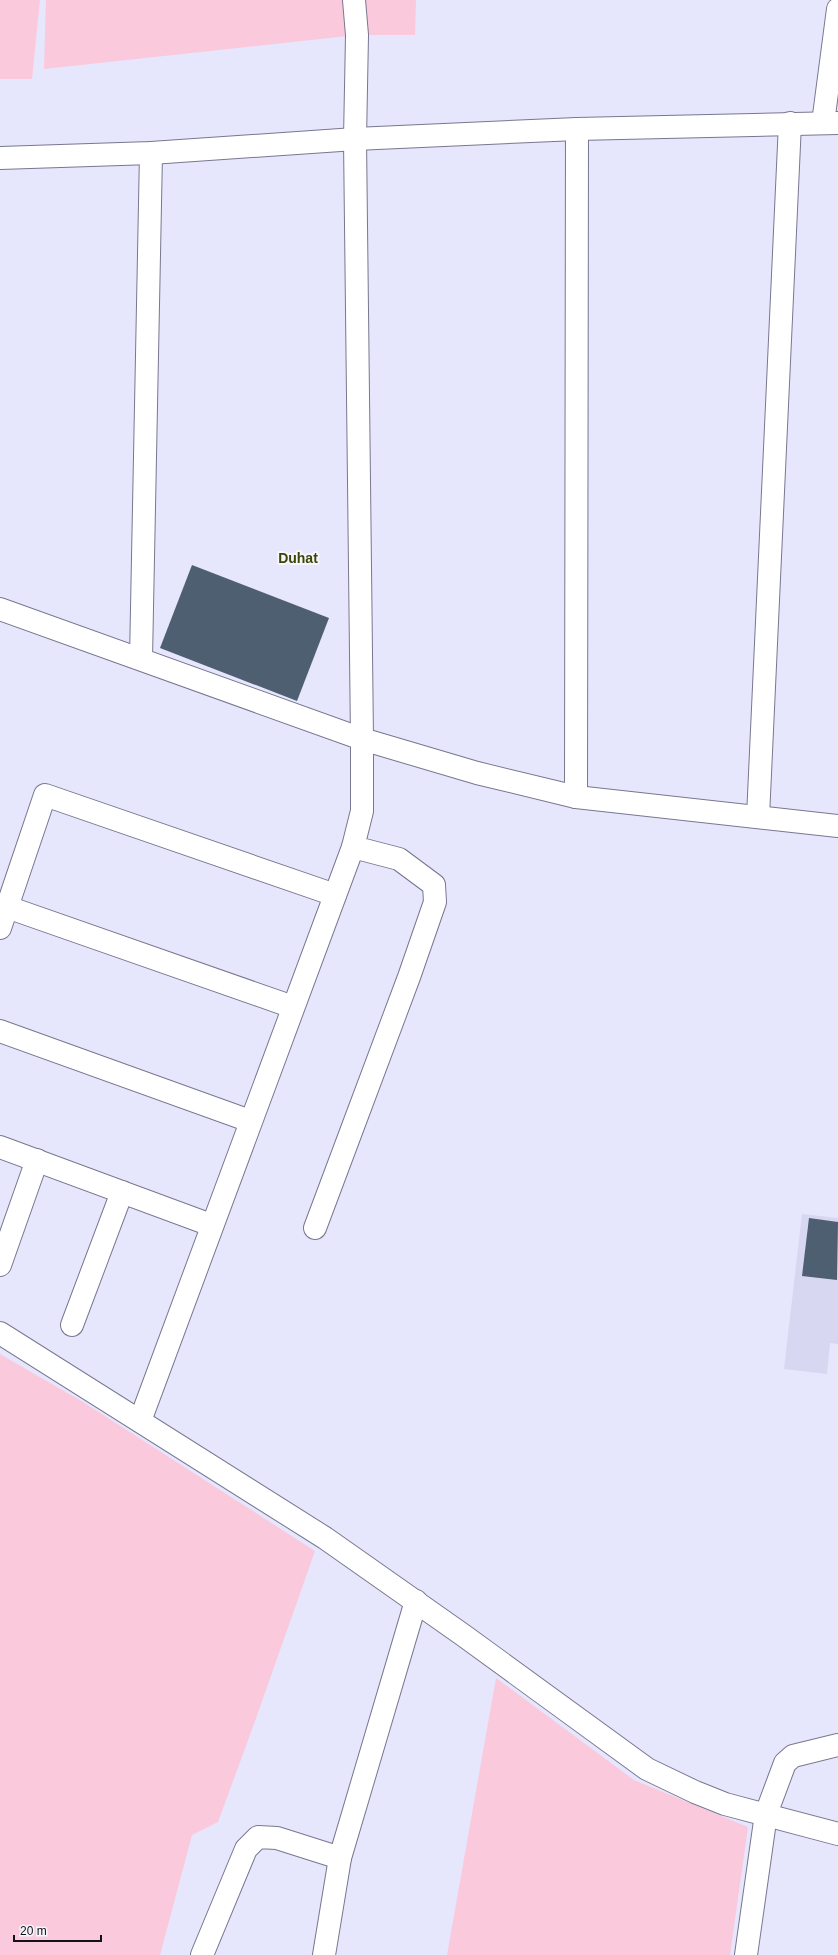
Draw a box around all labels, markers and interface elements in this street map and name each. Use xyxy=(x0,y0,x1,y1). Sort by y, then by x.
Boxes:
district label: Duhat xyxy=(278,550,318,566)
scale bar xyxy=(14,1917,101,1943)
text: 20 m xyxy=(20,1924,47,1938)

